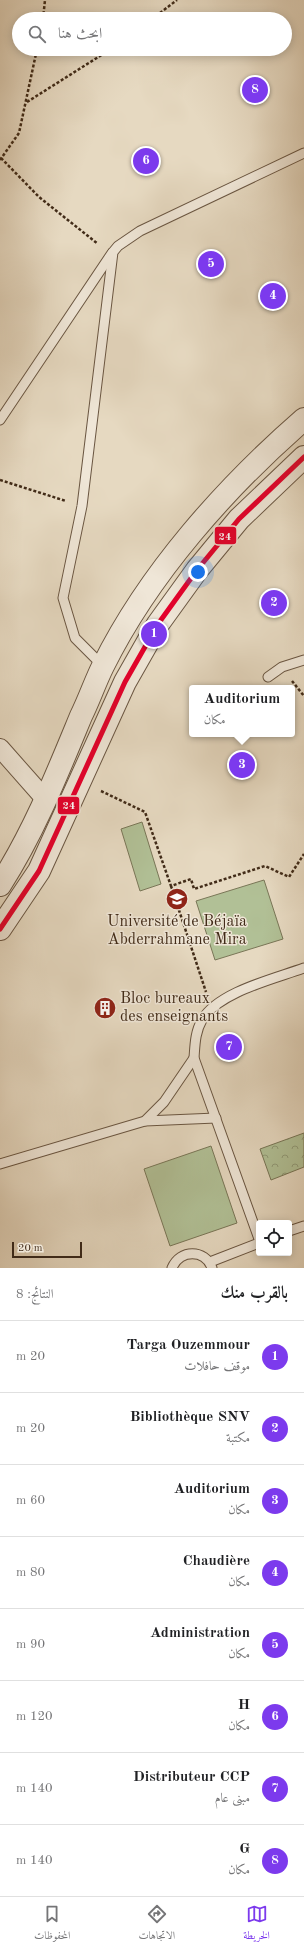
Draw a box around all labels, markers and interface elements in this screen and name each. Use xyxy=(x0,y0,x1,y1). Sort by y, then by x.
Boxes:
search box xyxy=(12,12,292,56)
icon: search xyxy=(26,23,48,45)
text: ابحث هنا xyxy=(58,27,102,42)
pin: 8 xyxy=(242,75,268,105)
pin: 6 xyxy=(133,146,159,176)
pin: 5 xyxy=(198,249,224,279)
pin: 4 xyxy=(260,281,286,311)
line badge: 24 xyxy=(214,526,237,545)
text: 24 xyxy=(219,532,231,543)
your location xyxy=(188,562,208,582)
pin: 2 xyxy=(261,588,287,618)
pin: 1 xyxy=(141,619,167,649)
popup xyxy=(189,685,295,737)
text: Auditorium xyxy=(204,692,280,707)
text: مكان xyxy=(204,714,226,727)
pin: 3 xyxy=(229,750,255,780)
line badge: 24 xyxy=(57,796,80,815)
text: 24 xyxy=(63,801,75,812)
school or university icon: Université de Béjaïa Abderrahmane Mira xyxy=(164,886,190,912)
place label: Université de Béjaïa Abderrahmane Mira xyxy=(107,914,247,948)
place label: Bloc bureaux des enseignants xyxy=(120,991,228,1025)
building icon: Bloc bureaux des enseignants xyxy=(92,995,118,1021)
pin: 7 xyxy=(216,1032,242,1062)
map controls xyxy=(256,1220,292,1256)
button: locate xyxy=(256,1220,292,1256)
scale bar xyxy=(12,1240,82,1259)
text: 20 m xyxy=(18,1243,43,1254)
text: بالقرب منك xyxy=(220,1285,288,1302)
text: النتائج: 8 xyxy=(16,1288,54,1301)
text: Targa Ouzemmour xyxy=(127,1338,250,1353)
text: 20 m xyxy=(16,1350,45,1363)
text: 1 xyxy=(271,1350,279,1363)
text: موقف حافلات xyxy=(184,1360,250,1373)
text: Bibliothèque SNV xyxy=(130,1410,250,1425)
text: 20 m xyxy=(16,1422,45,1435)
text: 2 xyxy=(271,1422,279,1435)
text: مكتبة xyxy=(226,1432,250,1445)
text: Auditorium xyxy=(174,1482,250,1497)
text: 60 m xyxy=(16,1494,45,1507)
text: 3 xyxy=(271,1494,279,1507)
text: مكان xyxy=(228,1504,250,1517)
text: Chaudière xyxy=(183,1554,250,1569)
text: 80 m xyxy=(16,1566,45,1579)
text: 4 xyxy=(271,1566,279,1579)
text: مكان xyxy=(228,1576,250,1589)
text: Administration xyxy=(150,1626,250,1641)
text: 90 m xyxy=(16,1638,45,1651)
text: 5 xyxy=(271,1638,279,1651)
text: مكان xyxy=(228,1648,250,1661)
text: H xyxy=(238,1698,250,1713)
text: 120 m xyxy=(16,1710,53,1723)
text: 6 xyxy=(271,1710,279,1723)
text: مكان xyxy=(228,1720,250,1733)
text: Distributeur CCP xyxy=(133,1770,250,1785)
text: 140 m xyxy=(16,1782,53,1795)
text: 7 xyxy=(271,1782,279,1795)
text: مبنى عام xyxy=(215,1792,250,1805)
text: G xyxy=(239,1842,250,1857)
text: 140 m xyxy=(16,1854,53,1867)
text: 8 xyxy=(271,1854,279,1867)
text: مكان xyxy=(228,1864,250,1877)
tab: المحفوظات xyxy=(34,1903,70,1946)
tab: الاتجاهات xyxy=(138,1903,175,1946)
tab: الخريطة xyxy=(243,1903,270,1946)

